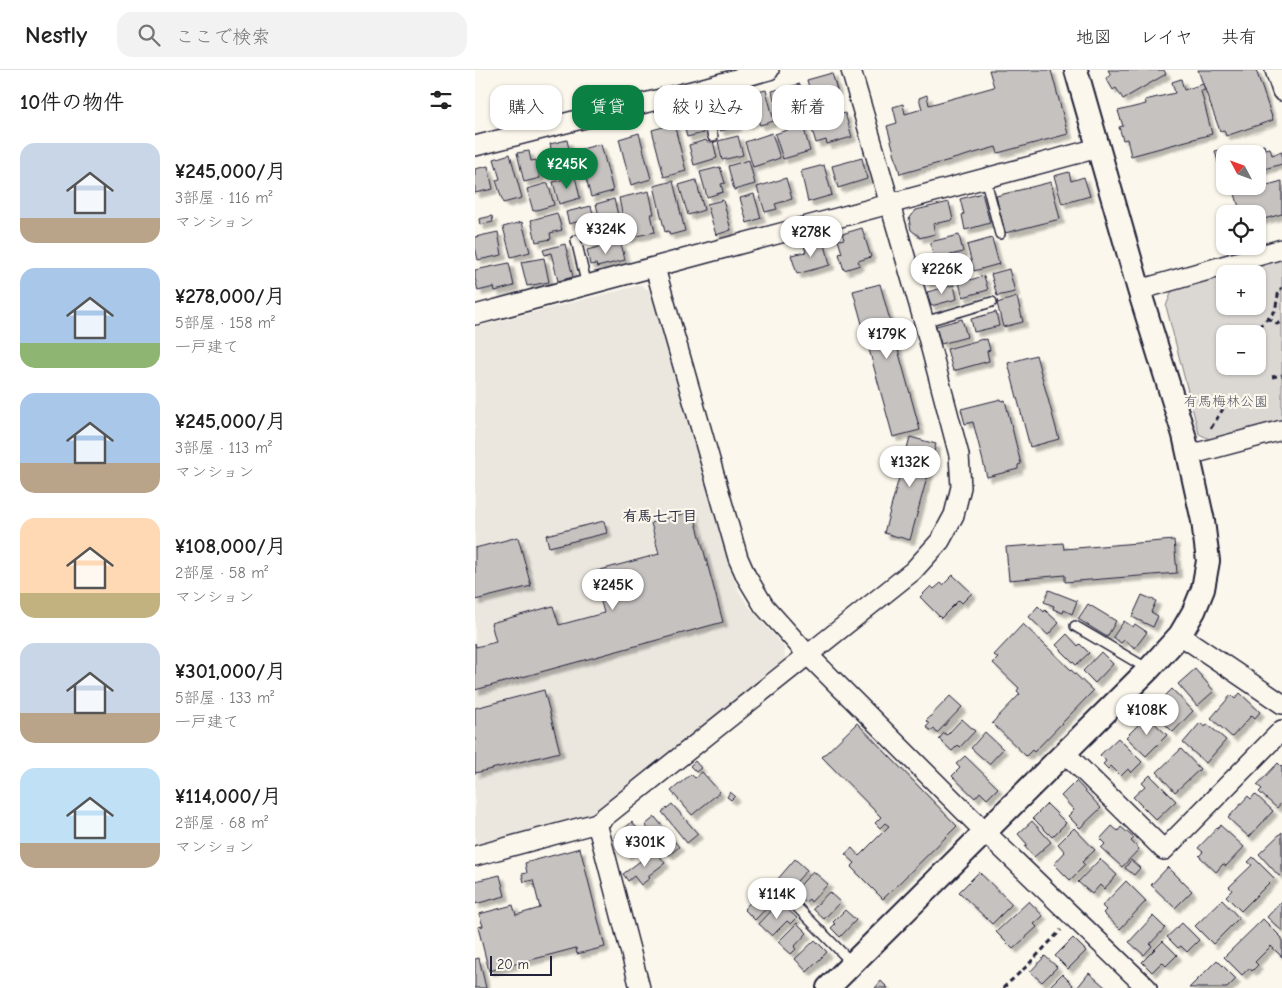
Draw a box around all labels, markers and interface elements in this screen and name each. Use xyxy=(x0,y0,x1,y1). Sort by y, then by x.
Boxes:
search box xyxy=(117,12,467,57)
text: Nestly xyxy=(25,21,87,49)
icon: search xyxy=(135,21,163,49)
text: ここで検索 xyxy=(175,26,270,48)
text: 地図 xyxy=(1076,27,1112,48)
text: レイヤ xyxy=(1140,27,1193,48)
text: 共有 xyxy=(1221,27,1257,48)
chip: 購入 xyxy=(490,85,562,130)
chip: 賃貸 xyxy=(572,85,644,130)
chip: 絞り込み xyxy=(654,85,762,130)
chip: 新着 xyxy=(772,85,844,130)
icon: filters xyxy=(427,86,455,114)
text: 10件の物件 xyxy=(20,90,124,114)
north arrow xyxy=(1216,145,1266,195)
map controls xyxy=(1216,145,1266,375)
pin: ¥245K xyxy=(532,148,602,190)
text: ¥245K xyxy=(547,155,587,173)
text: ¥245,000/月 xyxy=(175,159,286,183)
icon: home xyxy=(60,163,120,223)
text: 3部屋 · 116 m² xyxy=(175,189,273,207)
button: locate xyxy=(1216,205,1266,255)
pin: ¥324K xyxy=(571,212,641,255)
text: マンション xyxy=(175,213,254,231)
pin: ¥278K xyxy=(776,216,846,258)
text: ¥324K xyxy=(586,220,626,238)
text: ¥278K xyxy=(791,223,831,241)
pin: ¥226K xyxy=(907,252,977,295)
text: ¥226K xyxy=(921,260,963,278)
button: + xyxy=(1216,265,1266,315)
text: ¥278,000/月 xyxy=(175,284,285,308)
icon: home xyxy=(60,288,120,348)
text: 5部屋 · 158 m² xyxy=(175,314,275,332)
pin: ¥179K xyxy=(852,318,922,360)
text: ¥179K xyxy=(868,325,906,343)
button: − xyxy=(1216,325,1266,375)
text: 一戸建て xyxy=(175,338,239,356)
park label: 有馬梅林公園 xyxy=(1184,393,1268,410)
text: ¥245,000/月 xyxy=(175,409,286,433)
icon: home xyxy=(60,413,120,473)
text: 3部屋 · 113 m² xyxy=(175,439,272,457)
pin: ¥132K xyxy=(875,446,945,488)
text: ¥132K xyxy=(890,453,930,471)
text: マンション xyxy=(175,463,254,481)
district label: 有馬七丁目 xyxy=(622,507,698,525)
text: ¥108,000/月 xyxy=(175,534,287,558)
icon: home xyxy=(60,538,120,598)
text: 2部屋 · 58 m² xyxy=(175,564,268,582)
pin: ¥245K xyxy=(578,568,648,611)
text: ¥245K xyxy=(593,576,633,594)
text: マンション xyxy=(175,588,254,606)
text: ¥301,000/月 xyxy=(175,659,286,683)
icon: home xyxy=(60,663,120,723)
text: 5部屋 · 133 m² xyxy=(175,689,274,707)
pin: ¥108K xyxy=(1112,694,1182,736)
text: ¥108K xyxy=(1127,701,1167,719)
text: 一戸建て xyxy=(175,713,239,731)
text: ¥114,000/月 xyxy=(175,784,282,808)
icon: home xyxy=(60,788,120,848)
text: 2部屋 · 68 m² xyxy=(175,814,268,832)
pin: ¥301K xyxy=(610,826,680,868)
text: ¥301K xyxy=(625,833,665,851)
text: マンション xyxy=(175,838,254,856)
pin: ¥114K xyxy=(742,878,812,920)
text: ¥114K xyxy=(759,885,795,903)
scale bar xyxy=(490,953,553,976)
text: 20 m xyxy=(497,956,529,973)

